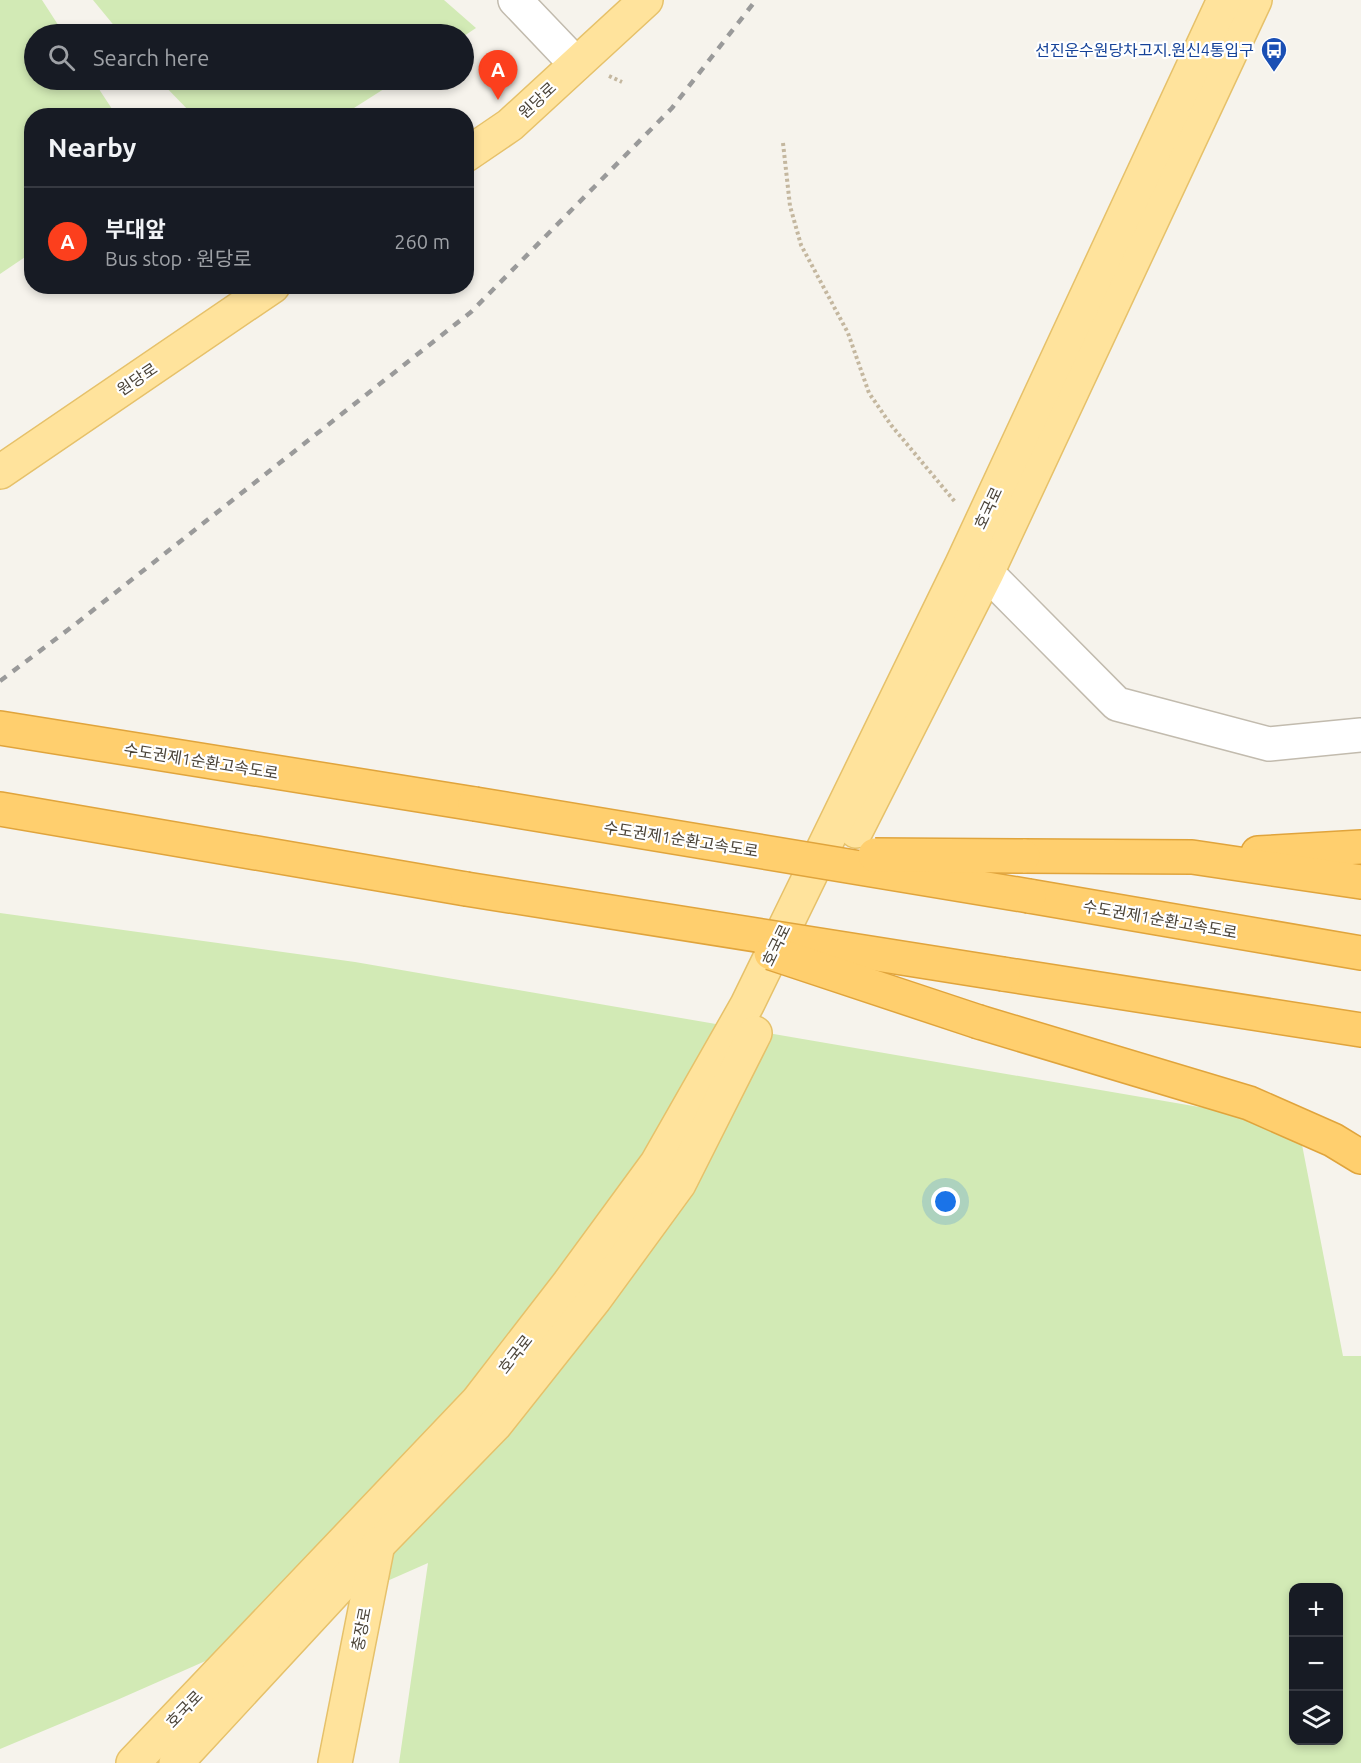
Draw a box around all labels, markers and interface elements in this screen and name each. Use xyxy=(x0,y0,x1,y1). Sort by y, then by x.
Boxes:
search box xyxy=(24,24,474,90)
bus stop icon: 선진운수원당차고지.원신4통입구 xyxy=(1259,35,1289,73)
icon: search xyxy=(45,41,78,74)
place label: 선진운수원당차고지.원신4통입구 xyxy=(1035,41,1254,59)
text: Search here xyxy=(93,45,209,70)
pin: A xyxy=(478,51,518,100)
street label: 원당로 xyxy=(515,78,559,122)
text: Nearby xyxy=(48,133,136,162)
text: 부대앞 xyxy=(105,216,166,241)
text: A xyxy=(60,230,75,253)
text: 260 m xyxy=(394,230,450,253)
text: Bus stop · 원당로 xyxy=(105,247,252,270)
street label: 원당로 xyxy=(114,359,161,399)
street label: 호국로 xyxy=(971,484,1006,532)
street label: 수도권제1순환고속도로 xyxy=(122,740,280,782)
street label: 수도권제1순환고속도로 xyxy=(602,818,760,860)
street label: 수도권제1순환고속도로 xyxy=(1082,897,1239,941)
street label: 호국로 xyxy=(758,921,794,969)
your location xyxy=(931,1187,960,1216)
street label: 호국로 xyxy=(494,1331,536,1377)
map controls xyxy=(1289,1583,1343,1745)
button: + xyxy=(1289,1583,1343,1637)
street label: 충장로 xyxy=(348,1605,374,1652)
button: − xyxy=(1289,1637,1343,1691)
street label: 호국로 xyxy=(162,1687,206,1731)
button: layers xyxy=(1289,1691,1343,1745)

